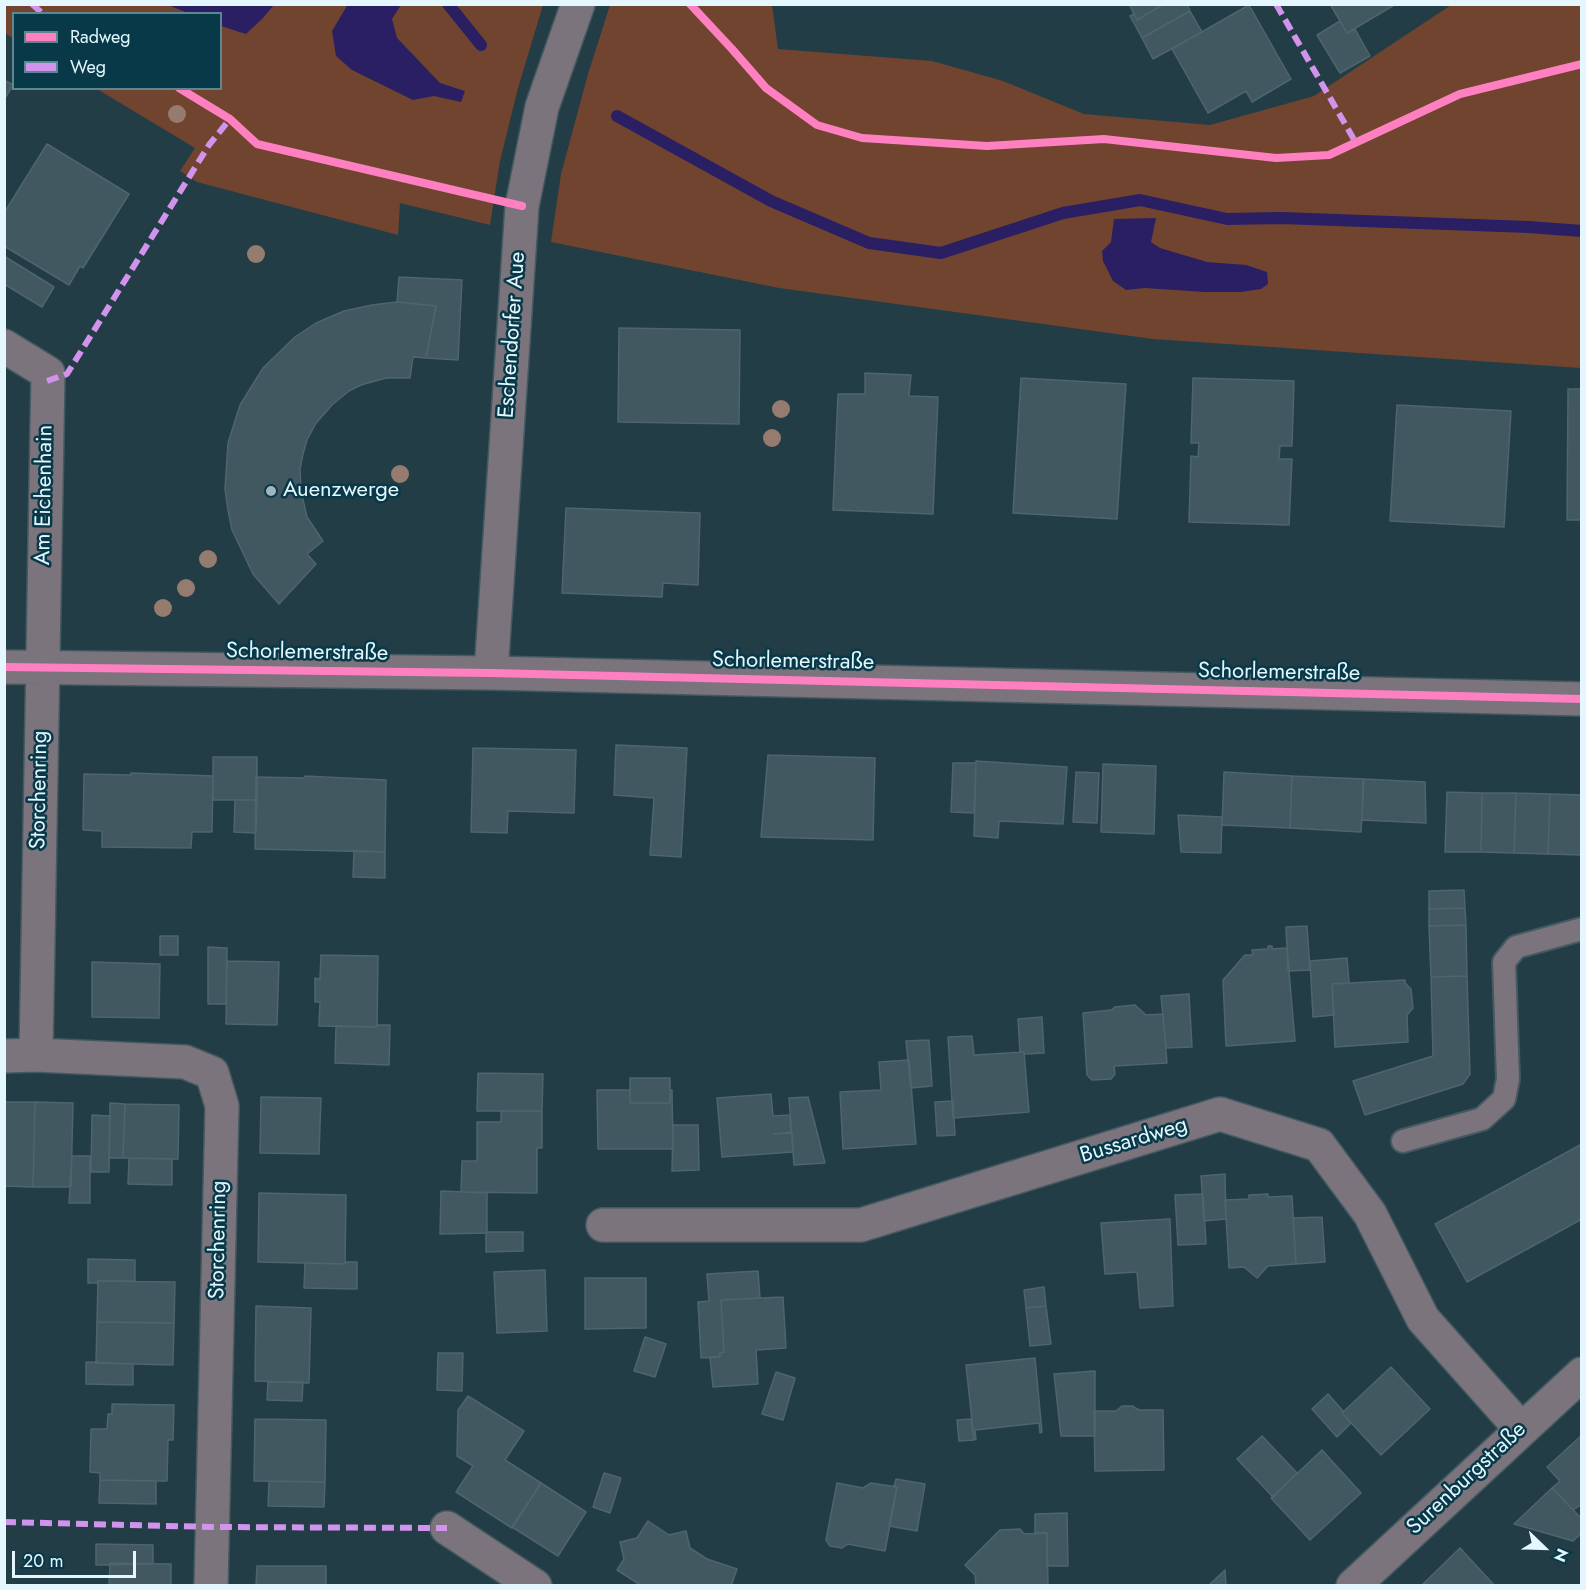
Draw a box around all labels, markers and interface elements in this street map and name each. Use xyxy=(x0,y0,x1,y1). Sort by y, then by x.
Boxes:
legend xyxy=(12,12,222,90)
text: Radweg xyxy=(70,24,131,50)
text: Weg xyxy=(70,54,106,80)
street label: Eschendorfer Aue xyxy=(494,251,532,419)
street label: Am Eichenhain xyxy=(31,425,59,565)
place label: Auenzwerge xyxy=(283,478,399,504)
marker: Auenzwerge xyxy=(264,484,278,498)
street label: Schorlemerstraße xyxy=(226,638,388,668)
street label: Schorlemerstraße xyxy=(712,647,874,677)
street label: Schorlemerstraße xyxy=(1198,658,1360,688)
street label: Storchenring xyxy=(26,730,54,850)
street label: Bussardweg xyxy=(1077,1112,1191,1170)
street label: Storchenring xyxy=(205,1180,233,1300)
street label: Surenburgstraße xyxy=(1402,1417,1532,1541)
north arrow xyxy=(1514,1518,1574,1578)
scale bar xyxy=(15,1539,140,1577)
text: N xyxy=(1548,1545,1574,1566)
text: 20 m xyxy=(23,1548,63,1574)

